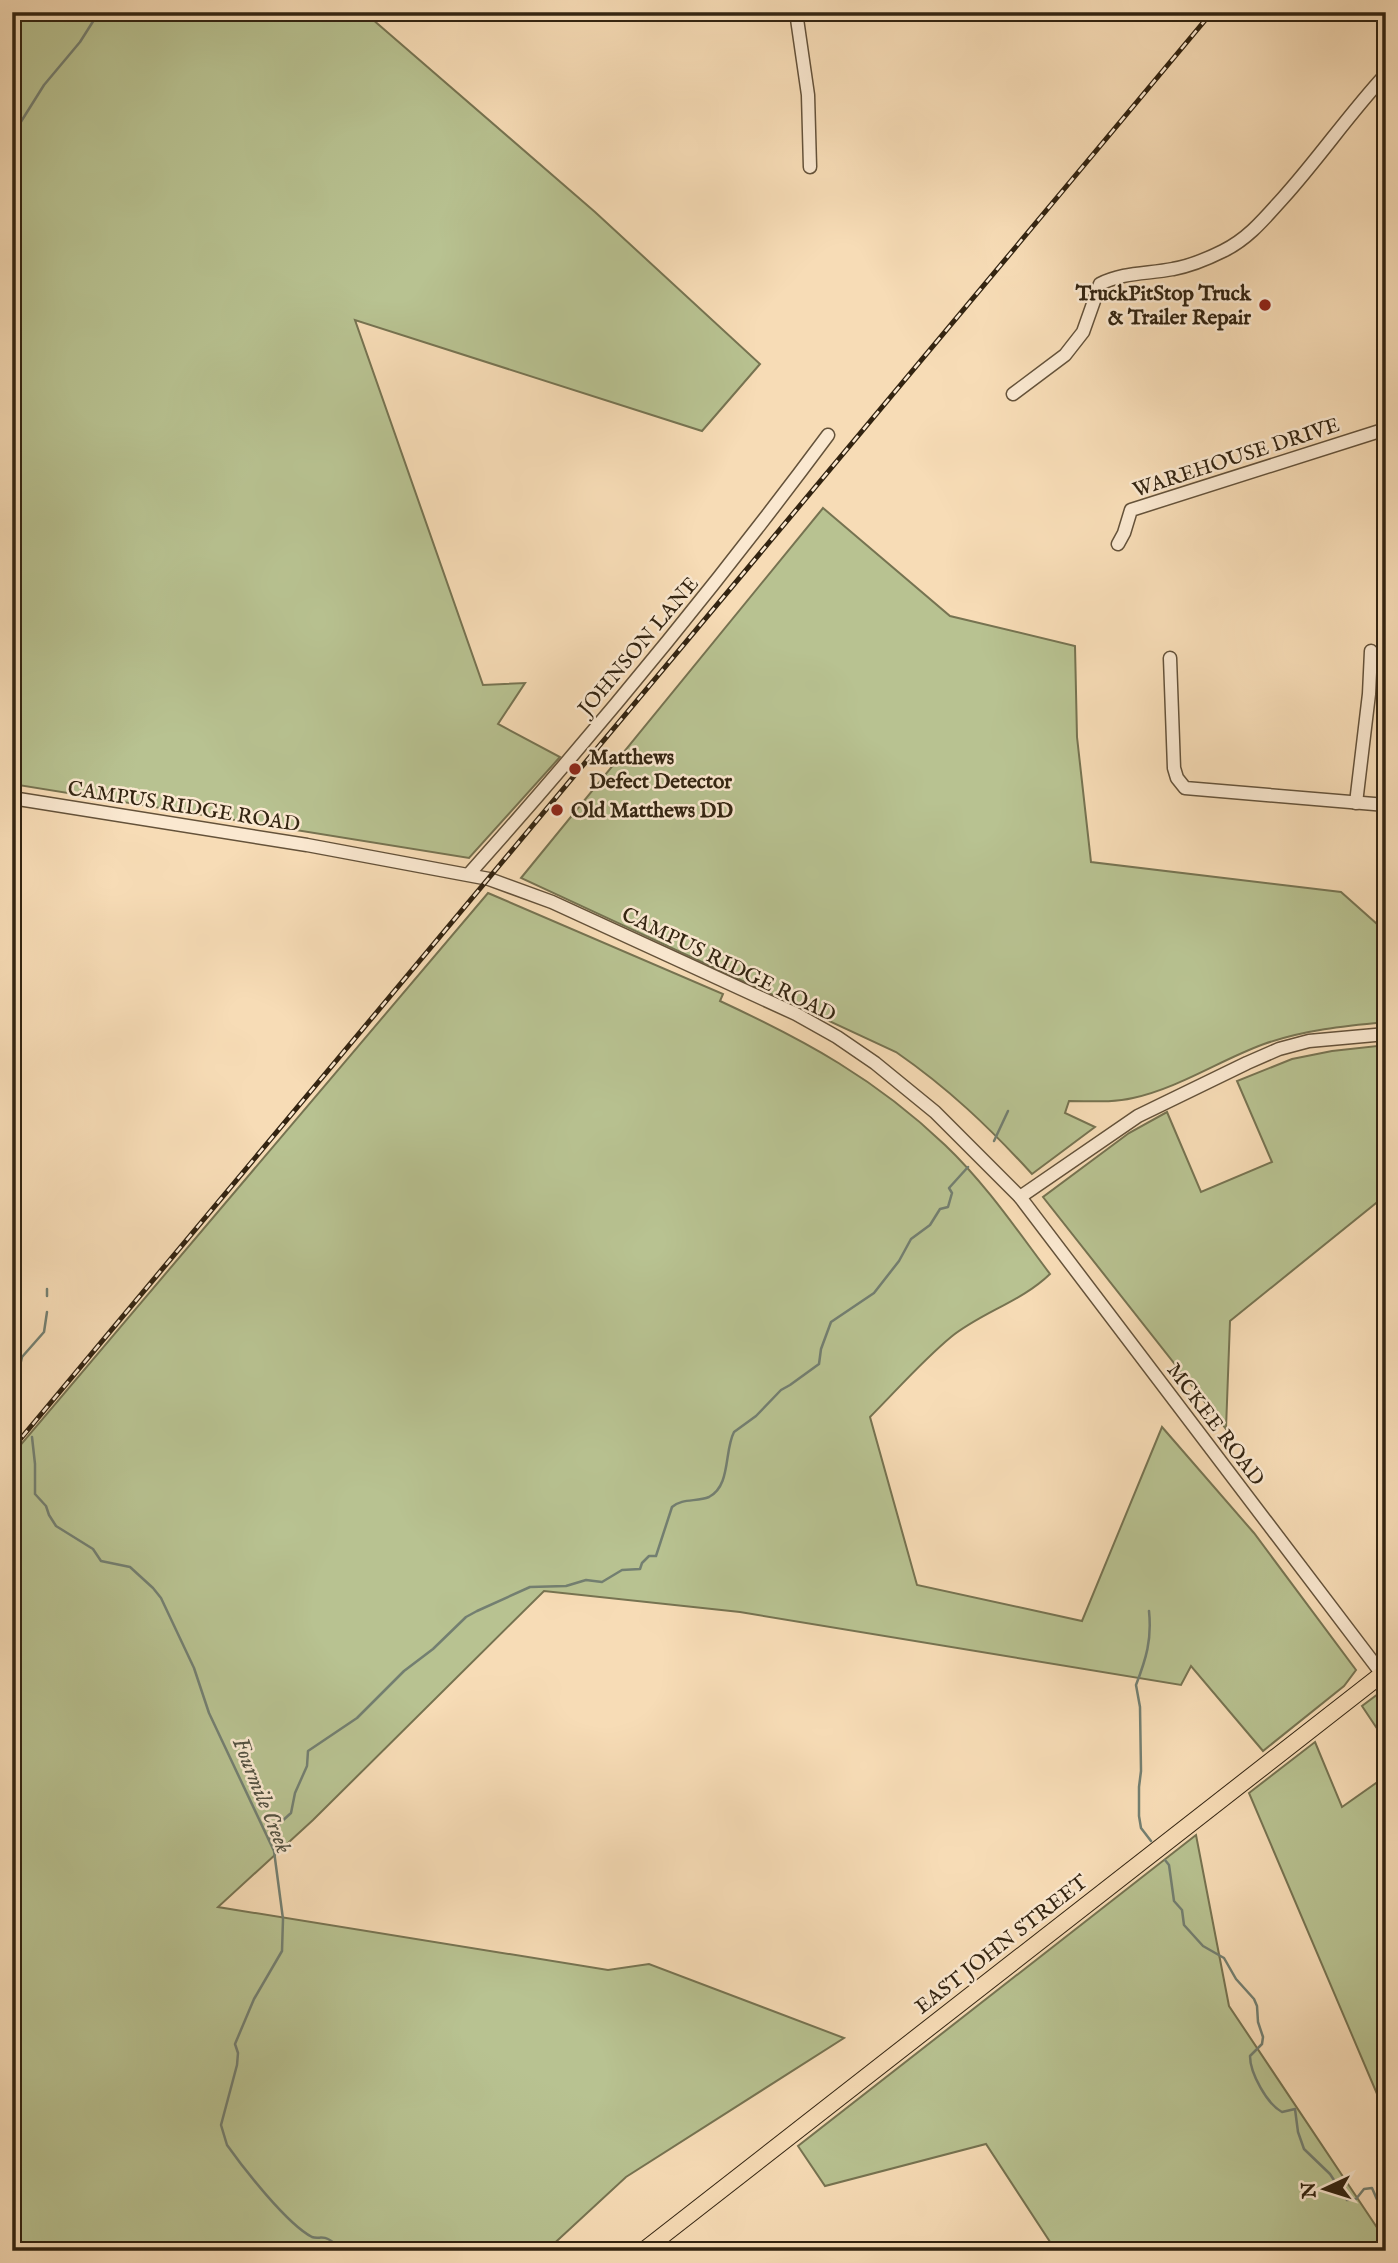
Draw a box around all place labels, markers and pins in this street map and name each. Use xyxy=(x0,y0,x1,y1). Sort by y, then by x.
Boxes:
place label: TruckPitStop Truck & Trailer Repair xyxy=(1075,281,1252,332)
marker: TruckPitStop Truck & Trailer Repair xyxy=(1257,297,1273,313)
place label: Matthews Defect Detector xyxy=(589,745,732,796)
marker: Matthews Defect Detector xyxy=(567,761,583,777)
place label: Old Matthews DD xyxy=(571,798,733,825)
marker: Old Matthews DD xyxy=(549,802,565,818)

